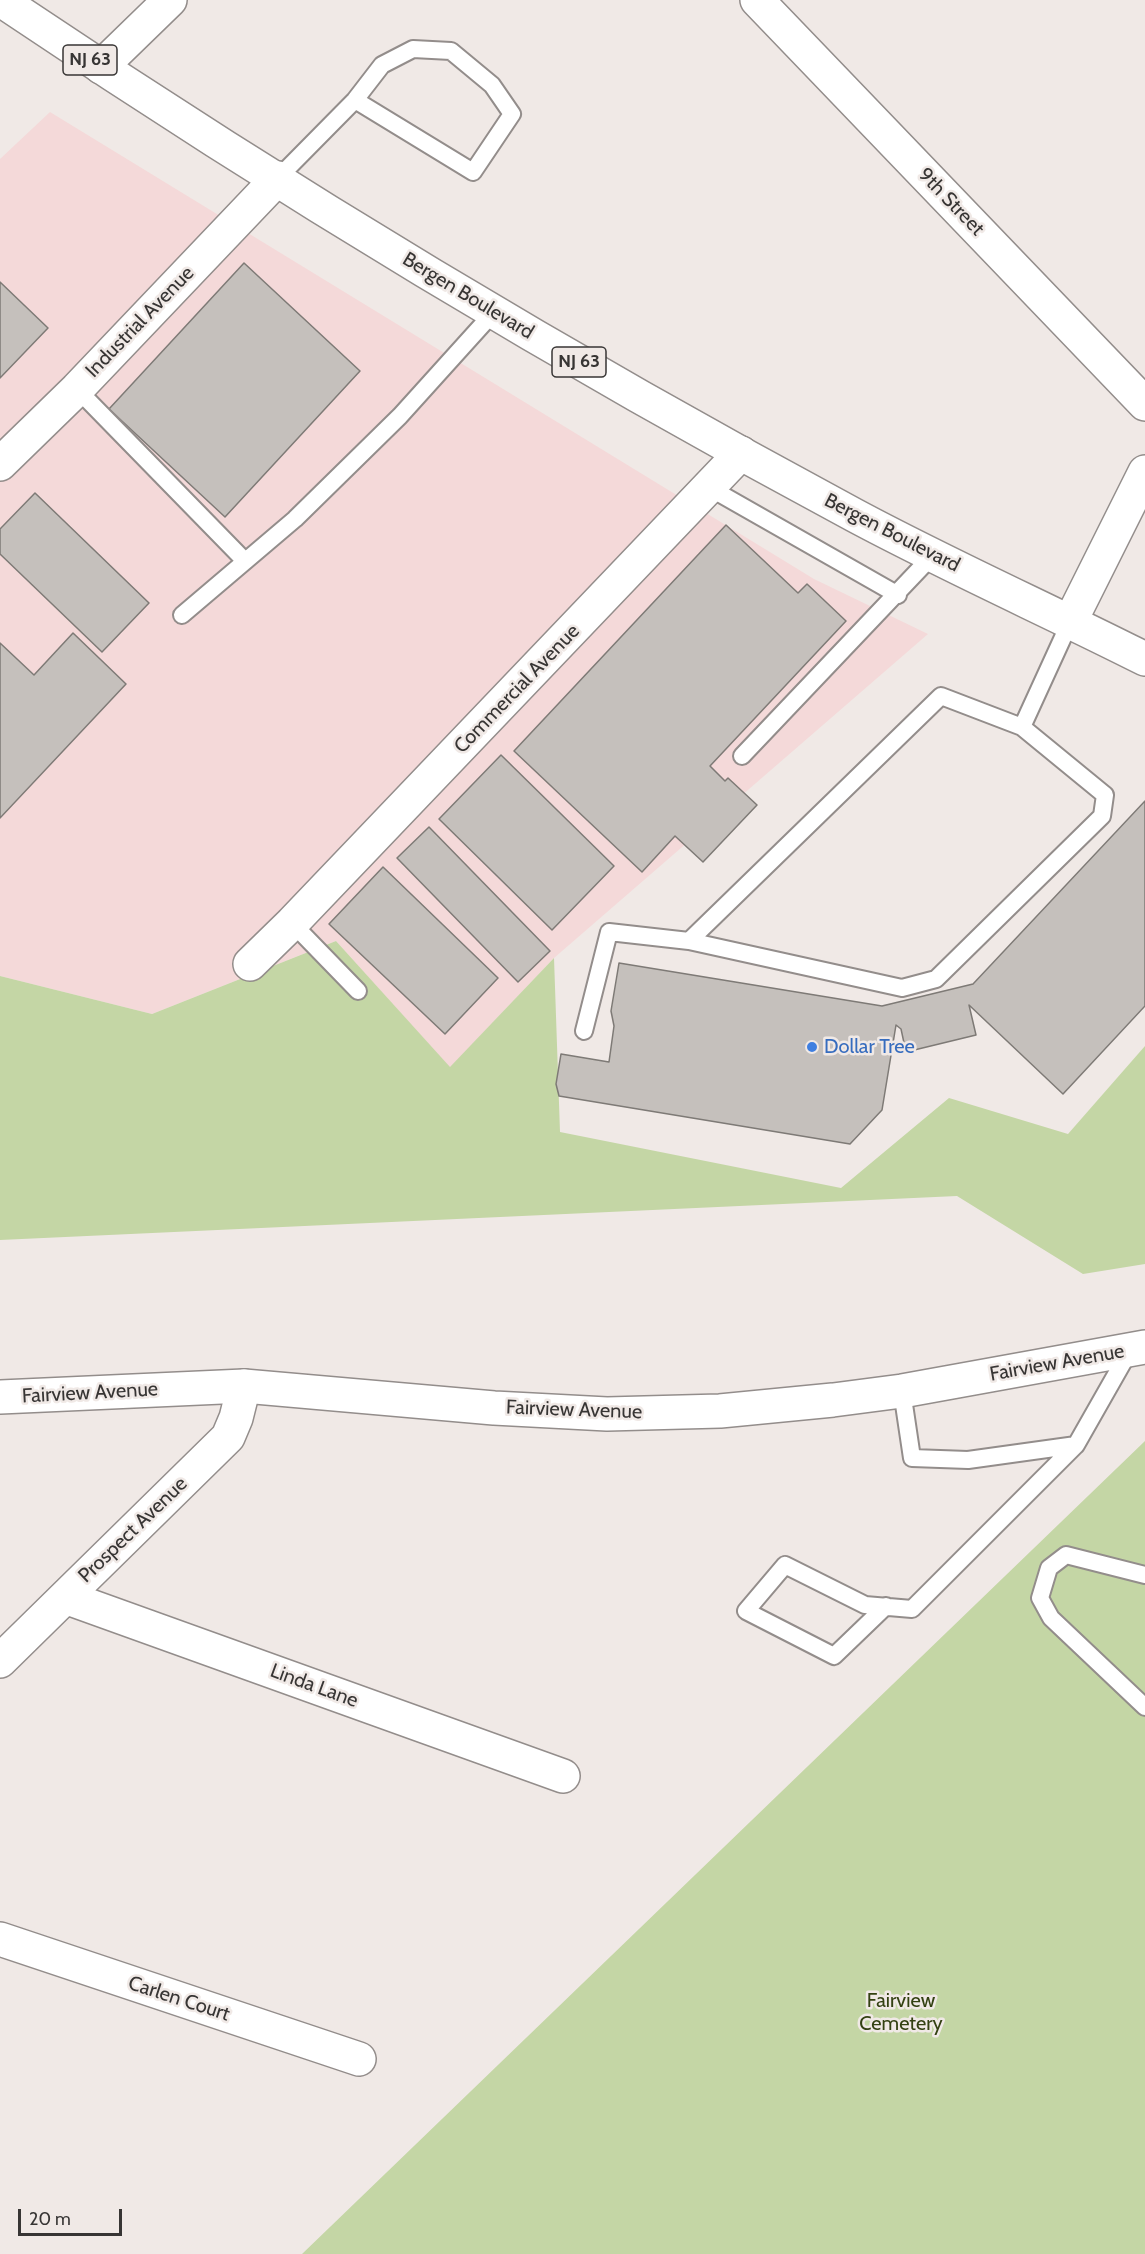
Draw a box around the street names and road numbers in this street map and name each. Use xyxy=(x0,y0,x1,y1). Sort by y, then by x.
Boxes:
road number: NJ 63 xyxy=(63,45,117,75)
street label: 9th Street xyxy=(913,163,989,241)
street label: Bergen Boulevard xyxy=(398,247,538,345)
street label: Industrial Avenue xyxy=(81,261,199,383)
road number: NJ 63 xyxy=(552,347,606,377)
street label: Bergen Boulevard xyxy=(820,488,964,578)
street label: Commercial Avenue xyxy=(449,620,585,758)
street label: Fairview Avenue xyxy=(988,1339,1126,1387)
street label: Fairview Avenue xyxy=(21,1377,159,1409)
street label: Fairview Avenue xyxy=(506,1396,642,1424)
street label: Prospect Avenue xyxy=(74,1472,192,1588)
street label: Linda Lane xyxy=(267,1659,361,1713)
street label: Carlen Court xyxy=(125,1971,233,2027)

